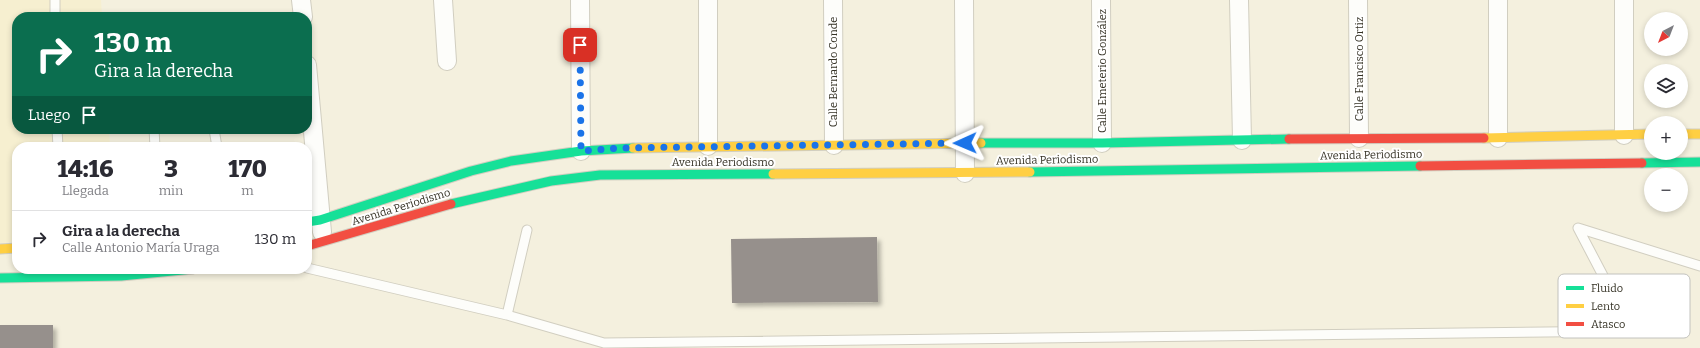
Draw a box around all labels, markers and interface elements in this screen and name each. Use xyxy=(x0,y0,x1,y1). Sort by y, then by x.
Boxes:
street label: Calle Emeterio González xyxy=(1096,9,1109,133)
north arrow xyxy=(1644,12,1688,56)
map controls xyxy=(1644,12,1688,212)
street label: Calle Bernardo Conde xyxy=(827,17,840,127)
street label: Calle Francisco Ortiz xyxy=(1353,17,1366,121)
text: 130 m xyxy=(94,26,172,59)
icon: right xyxy=(28,28,80,80)
pin xyxy=(563,28,597,62)
icon: arrive xyxy=(569,34,591,56)
text: Gira a la derecha xyxy=(94,60,233,82)
button: layers xyxy=(1644,64,1688,108)
icon: arrive xyxy=(78,104,100,126)
text: Luego xyxy=(28,106,70,124)
button: + xyxy=(1644,116,1688,160)
position arrow xyxy=(944,122,986,164)
street label: Avenida Periodismo xyxy=(1320,148,1422,162)
street label: Avenida Periodismo xyxy=(996,153,1098,167)
text: 14:16 xyxy=(57,155,113,183)
text: 3 xyxy=(164,155,178,183)
text: 170 xyxy=(228,155,267,183)
street label: Avenida Periodismo xyxy=(672,156,774,169)
button: − xyxy=(1644,168,1688,212)
text: Llegada xyxy=(62,183,109,198)
text: min xyxy=(159,183,183,198)
text: m xyxy=(241,183,254,198)
street label: Avenida Periodismo xyxy=(350,186,452,228)
text: Gira a la derecha xyxy=(62,222,180,240)
icon: right xyxy=(28,228,50,250)
text: 130 m xyxy=(254,230,296,248)
text: Calle Antonio María Uraga xyxy=(62,240,220,255)
legend xyxy=(1558,274,1690,338)
text: Fluido xyxy=(1591,282,1623,295)
text: Lento xyxy=(1591,300,1620,313)
text: Atasco xyxy=(1591,318,1625,331)

